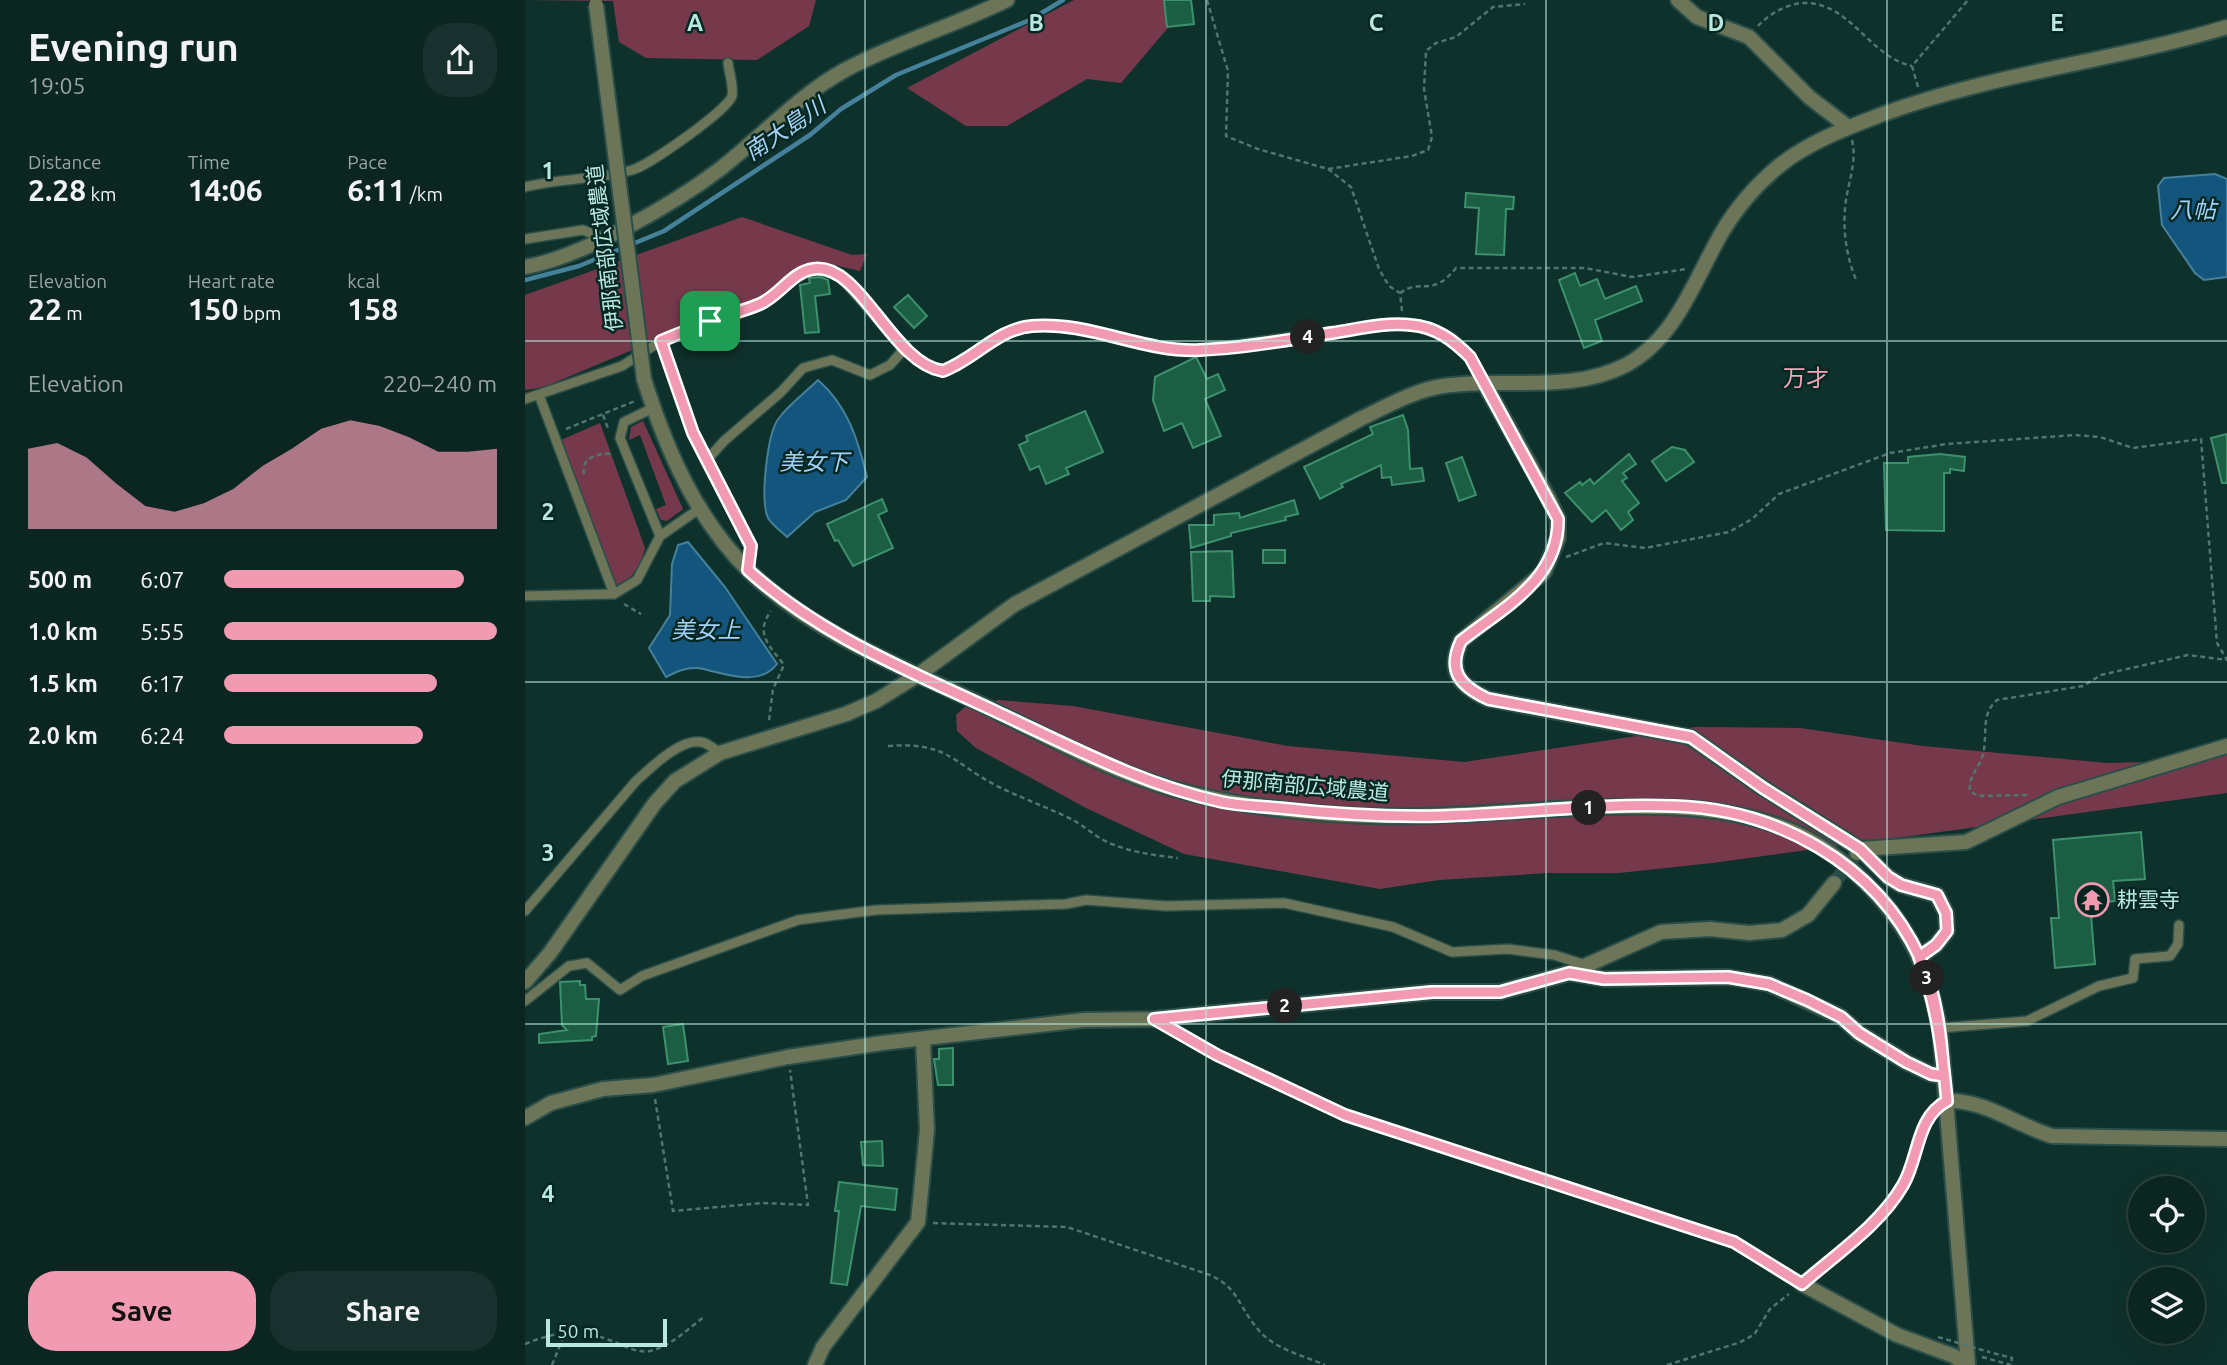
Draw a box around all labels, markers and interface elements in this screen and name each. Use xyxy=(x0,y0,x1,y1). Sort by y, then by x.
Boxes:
text: A xyxy=(687,10,703,35)
text: B xyxy=(1028,10,1044,35)
text: C xyxy=(1369,10,1384,35)
text: D xyxy=(1708,10,1724,35)
text: E xyxy=(2050,10,2064,35)
button: share xyxy=(423,23,497,97)
text: Evening run xyxy=(28,26,239,68)
text: 19:05 xyxy=(28,73,86,98)
water label: 南大島川 xyxy=(740,91,832,165)
text: Distance xyxy=(28,151,102,173)
text: Time xyxy=(188,151,230,173)
text: Pace xyxy=(347,151,388,173)
text: 1 xyxy=(542,158,554,183)
street label: 伊那南部広域農道 xyxy=(582,163,626,333)
text: 2.28 xyxy=(28,173,86,207)
text: 14:06 xyxy=(188,173,263,207)
text: 6:11 xyxy=(347,173,405,207)
text: km xyxy=(86,183,116,205)
text: /km xyxy=(405,183,443,205)
water label: 八帖 xyxy=(2170,197,2219,222)
text: Elevation xyxy=(28,270,107,292)
text: Heart rate xyxy=(188,270,275,292)
text: kcal xyxy=(347,270,380,292)
pin xyxy=(680,291,740,351)
text: 22 xyxy=(28,292,62,326)
text: 150 xyxy=(188,292,238,326)
text: 158 xyxy=(347,292,398,326)
text: m xyxy=(62,302,83,324)
text: bpm xyxy=(238,302,281,324)
icon: arrive xyxy=(691,302,729,340)
pin: 4 xyxy=(1291,320,1325,354)
text: 4 xyxy=(1302,325,1313,347)
district label: 万才 xyxy=(1783,365,1829,390)
text: Elevation xyxy=(28,371,124,396)
text: 220–240 m xyxy=(383,371,497,396)
water label: 美女下 xyxy=(780,449,853,474)
text: 2 xyxy=(542,499,554,524)
text: 500 m xyxy=(28,567,92,592)
text: 6:07 xyxy=(140,567,185,592)
water label: 美女上 xyxy=(672,617,742,642)
text: 1.0 km xyxy=(28,619,98,644)
text: 5:55 xyxy=(140,619,185,644)
text: 1.5 km xyxy=(28,671,98,696)
text: 6:17 xyxy=(140,671,185,696)
text: 2.0 km xyxy=(28,723,98,748)
text: 6:24 xyxy=(140,723,185,748)
street label: 伊那南部広域農道 xyxy=(1220,766,1390,804)
pin: 1 xyxy=(1571,790,1607,826)
text: 1 xyxy=(1583,796,1594,818)
text: 3 xyxy=(542,840,554,865)
temple icon: 耕雲寺 xyxy=(2073,881,2111,919)
place label: 耕雲寺 xyxy=(2117,887,2180,911)
pin: 3 xyxy=(1909,960,1945,996)
text: 3 xyxy=(1921,966,1932,988)
pin: 2 xyxy=(1267,988,1303,1024)
text: 2 xyxy=(1279,994,1290,1016)
map controls xyxy=(2128,1176,2205,1344)
button: locate xyxy=(2128,1176,2205,1253)
text: 4 xyxy=(542,1181,555,1206)
button: layers xyxy=(2128,1267,2205,1344)
button: Save xyxy=(28,1271,256,1351)
button: Share xyxy=(270,1271,497,1351)
scale bar xyxy=(546,1316,667,1348)
text: 50 m xyxy=(557,1320,599,1342)

